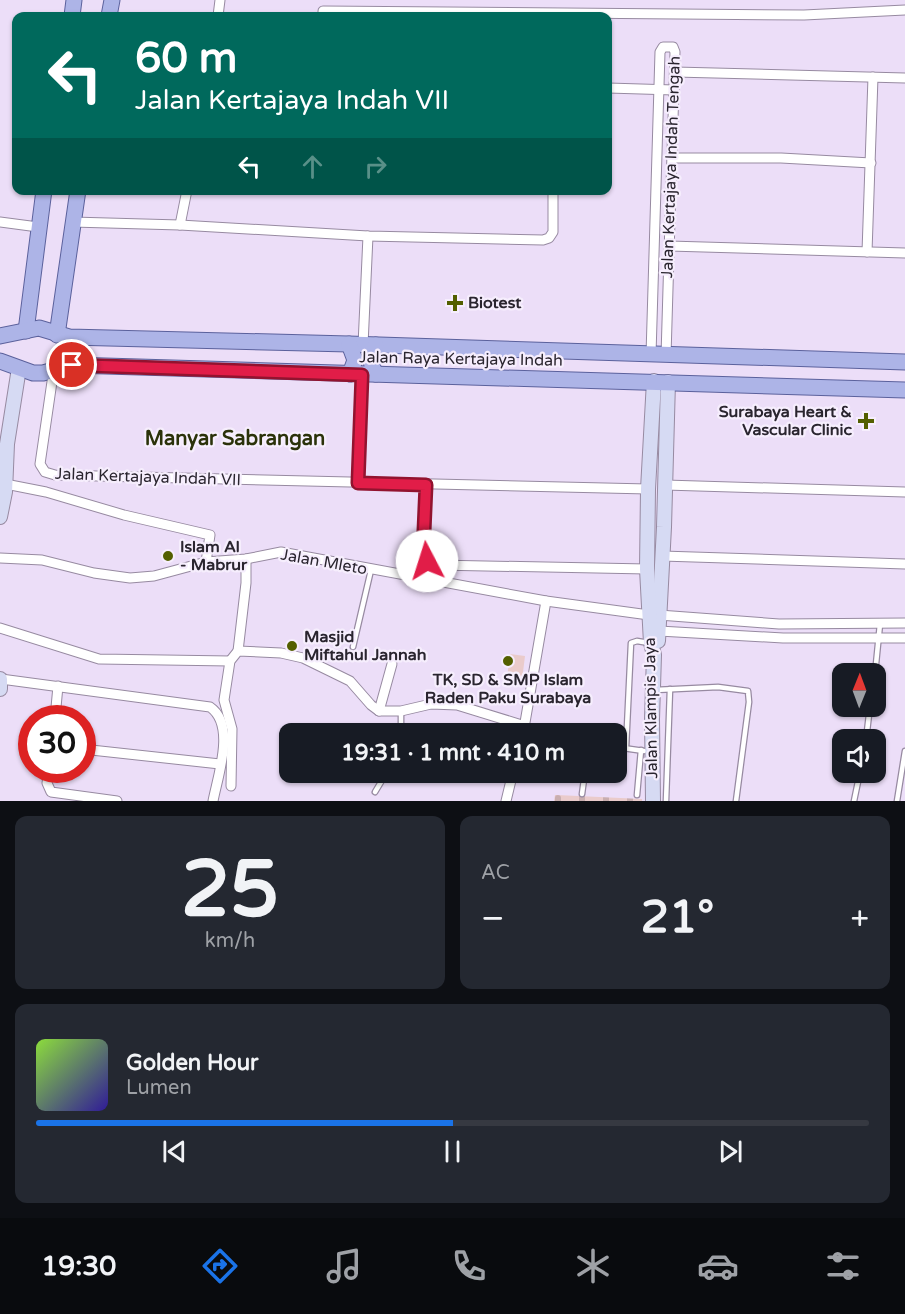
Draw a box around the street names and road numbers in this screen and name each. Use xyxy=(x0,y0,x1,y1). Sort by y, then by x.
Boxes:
street label: Jalan Kertajaya Indah Tengah xyxy=(657,56,685,278)
street label: Jalan Raya Kertajaya Indah xyxy=(359,347,563,371)
street label: Jalan Kertajaya Indah VII xyxy=(55,464,241,490)
street label: Jalan Mleto xyxy=(279,545,369,579)
street label: Jalan Klampis Jaya xyxy=(640,637,662,779)

